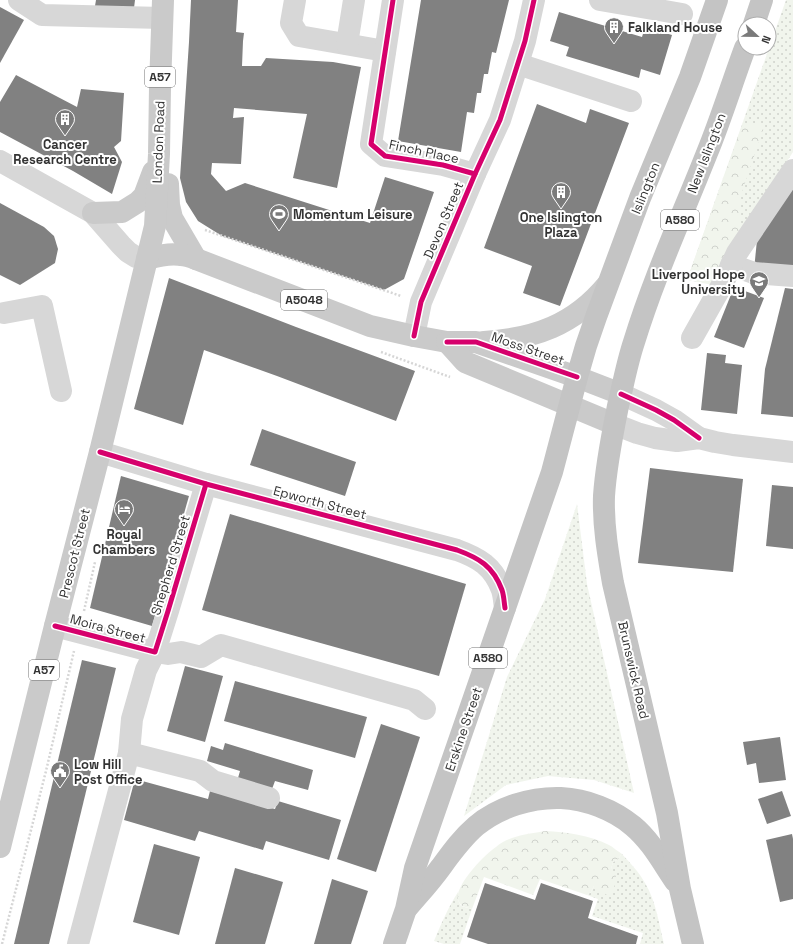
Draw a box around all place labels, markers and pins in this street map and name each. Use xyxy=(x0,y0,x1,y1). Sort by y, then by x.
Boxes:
building icon: Falkland House xyxy=(603,16,625,44)
place label: Falkland House xyxy=(628,19,723,36)
building icon: Cancer Research Centre xyxy=(54,108,76,136)
place label: Cancer Research Centre xyxy=(13,136,117,168)
building icon: One Islington Plaza xyxy=(550,181,572,209)
sports icon: Momentum Leisure xyxy=(268,203,290,231)
place label: Momentum Leisure xyxy=(293,206,412,223)
place label: One Islington Plaza xyxy=(520,209,602,241)
place label: Liverpool Hope University xyxy=(652,266,745,298)
school or university icon: Liverpool Hope University xyxy=(748,270,770,298)
hotel icon: Royal Chambers xyxy=(113,498,135,526)
place label: Royal Chambers xyxy=(93,526,155,558)
place label: Low Hill Post Office xyxy=(74,756,142,788)
public building icon: Low Hill Post Office xyxy=(49,760,71,788)

